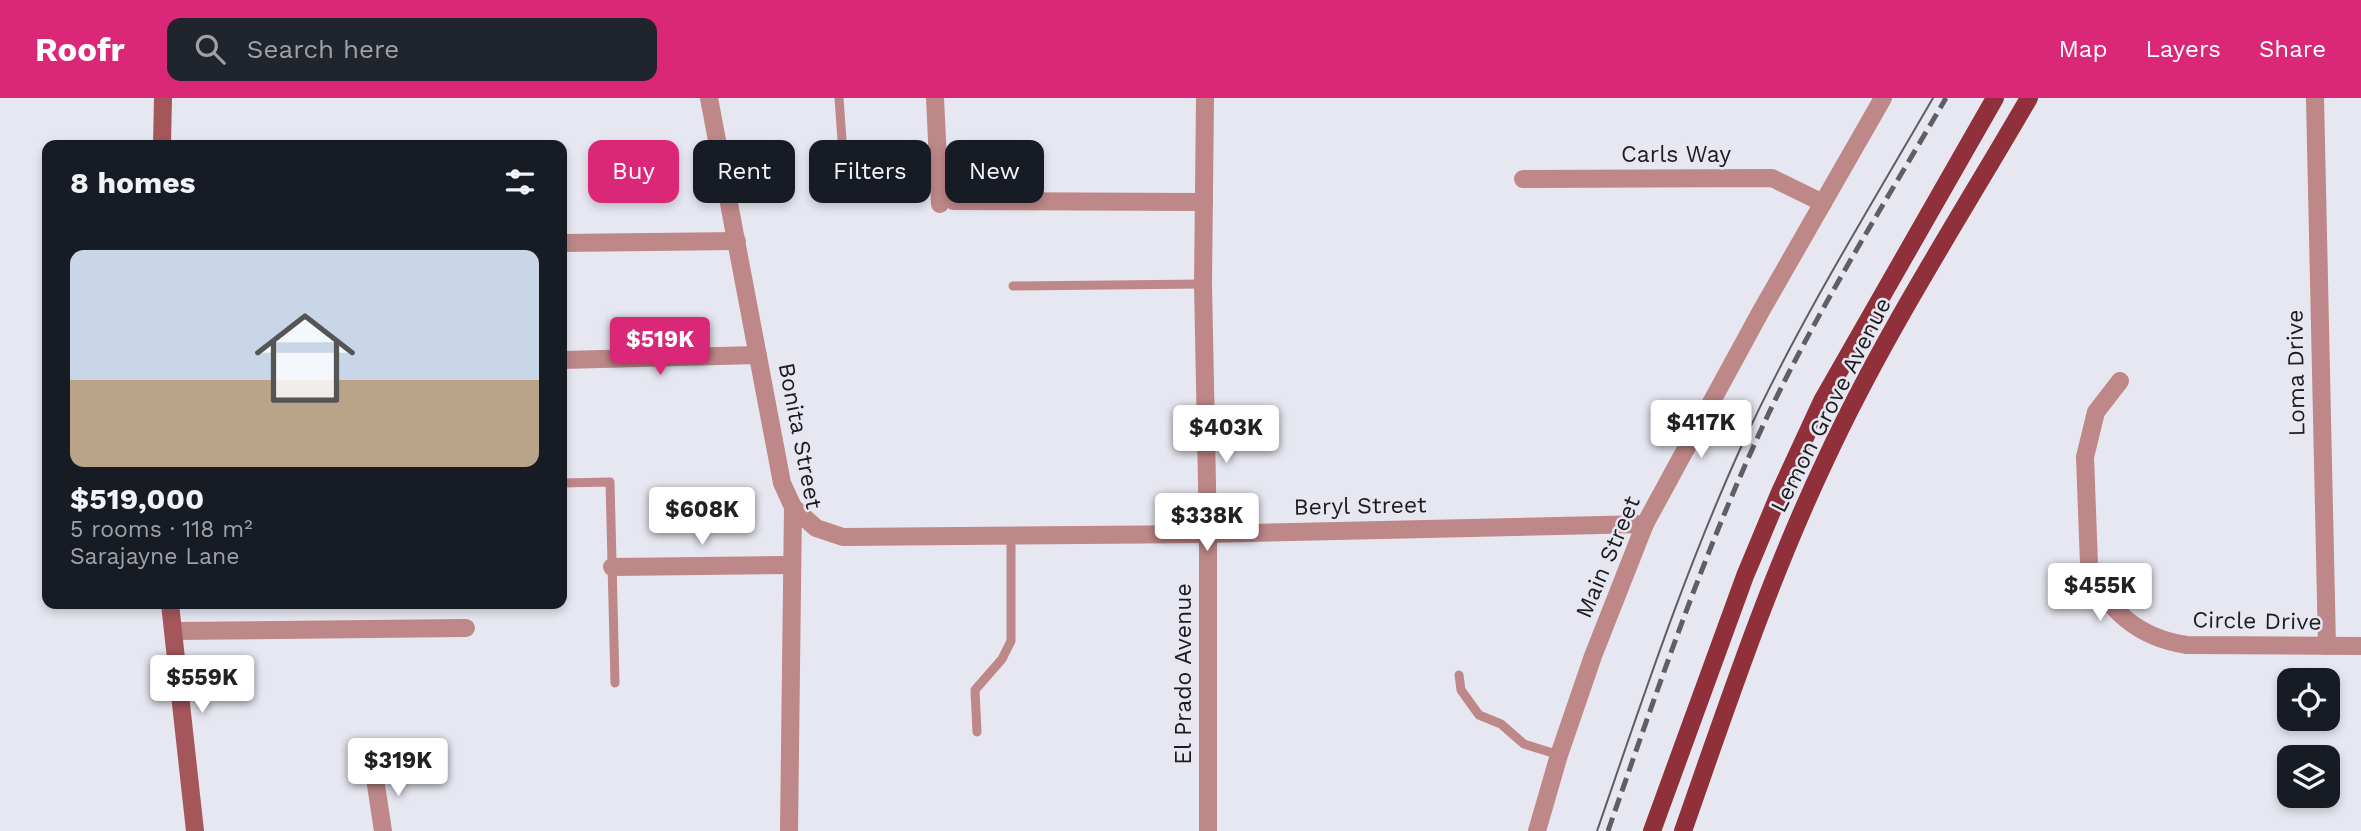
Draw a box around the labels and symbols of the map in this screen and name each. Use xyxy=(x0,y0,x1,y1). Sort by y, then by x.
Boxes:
street label: Carls Way xyxy=(1621,141,1731,168)
street label: Lemon Grove Avenue xyxy=(1765,293,1897,517)
street label: Loma Drive xyxy=(2281,309,2311,437)
pin: $519K xyxy=(611,317,709,377)
street label: Bonita Street xyxy=(773,361,827,512)
pin: $417K xyxy=(1652,400,1750,460)
pin: $403K xyxy=(1177,406,1275,465)
pin: $608K xyxy=(653,488,751,547)
street label: Beryl Street xyxy=(1293,491,1427,521)
street label: Main Street xyxy=(1570,492,1646,622)
pin: $338K xyxy=(1158,494,1256,553)
pin: $455K xyxy=(2051,564,2149,623)
street label: El Prado Avenue xyxy=(1170,583,1197,765)
street label: Circle Drive xyxy=(2192,606,2322,636)
pin: $559K xyxy=(153,656,251,715)
pin: $319K xyxy=(349,738,447,798)

